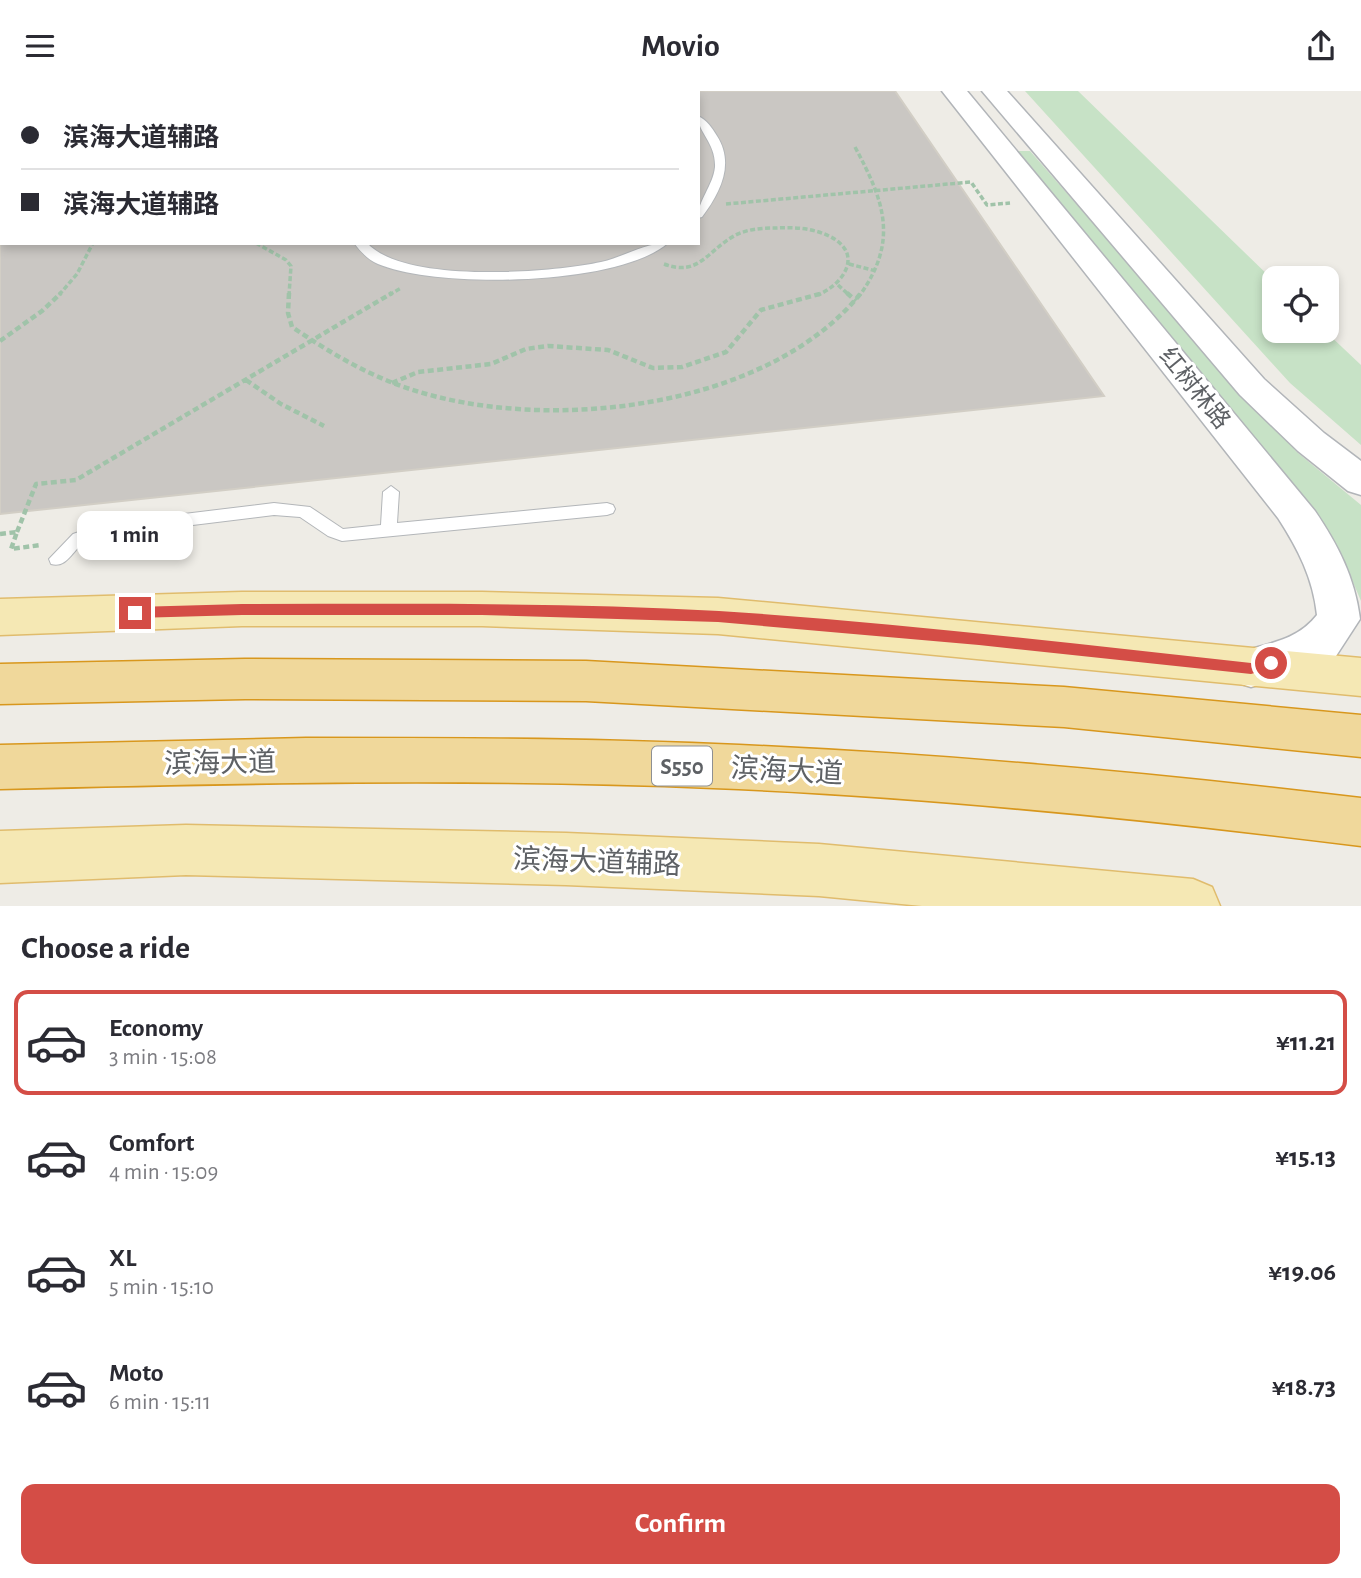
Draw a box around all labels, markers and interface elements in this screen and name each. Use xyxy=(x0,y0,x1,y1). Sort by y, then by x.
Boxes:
icon: menu xyxy=(21,27,59,65)
icon: share xyxy=(1302,27,1340,65)
text: Movio xyxy=(641,30,720,62)
text: 滨海大道辅路 xyxy=(63,125,219,151)
text: 滨海大道辅路 xyxy=(63,192,219,218)
map controls xyxy=(1262,266,1339,343)
button: locate xyxy=(1262,266,1339,343)
street label: 红树林路 xyxy=(1155,343,1235,433)
callout: 1 min xyxy=(77,511,193,561)
text: 1 min xyxy=(111,524,159,547)
route end xyxy=(119,597,151,629)
route start xyxy=(1255,647,1287,679)
street label: 滨海大道 xyxy=(164,747,276,779)
road number: S550 xyxy=(652,747,712,785)
street label: 滨海大道 xyxy=(730,753,844,789)
street label: 滨海大道辅路 xyxy=(512,844,681,880)
text: Choose a ride xyxy=(21,932,190,964)
icon: car xyxy=(25,1011,88,1074)
text: Economy xyxy=(109,1015,203,1041)
text: ¥11.21 xyxy=(1276,1029,1336,1055)
text: 3 min · 15:08 xyxy=(109,1046,217,1069)
icon: car xyxy=(25,1126,88,1189)
text: Comfort xyxy=(109,1130,194,1156)
text: ¥15.13 xyxy=(1275,1144,1336,1170)
text: 4 min · 15:09 xyxy=(109,1161,218,1184)
icon: car xyxy=(25,1241,88,1304)
text: XL xyxy=(109,1245,136,1271)
text: ¥19.06 xyxy=(1268,1259,1336,1285)
text: 5 min · 15:10 xyxy=(109,1276,214,1299)
icon: car xyxy=(25,1356,88,1419)
text: Moto xyxy=(109,1360,164,1386)
text: ¥18.73 xyxy=(1272,1374,1336,1400)
text: 6 min · 15:11 xyxy=(109,1391,211,1414)
button: Confirm xyxy=(21,1484,1340,1564)

